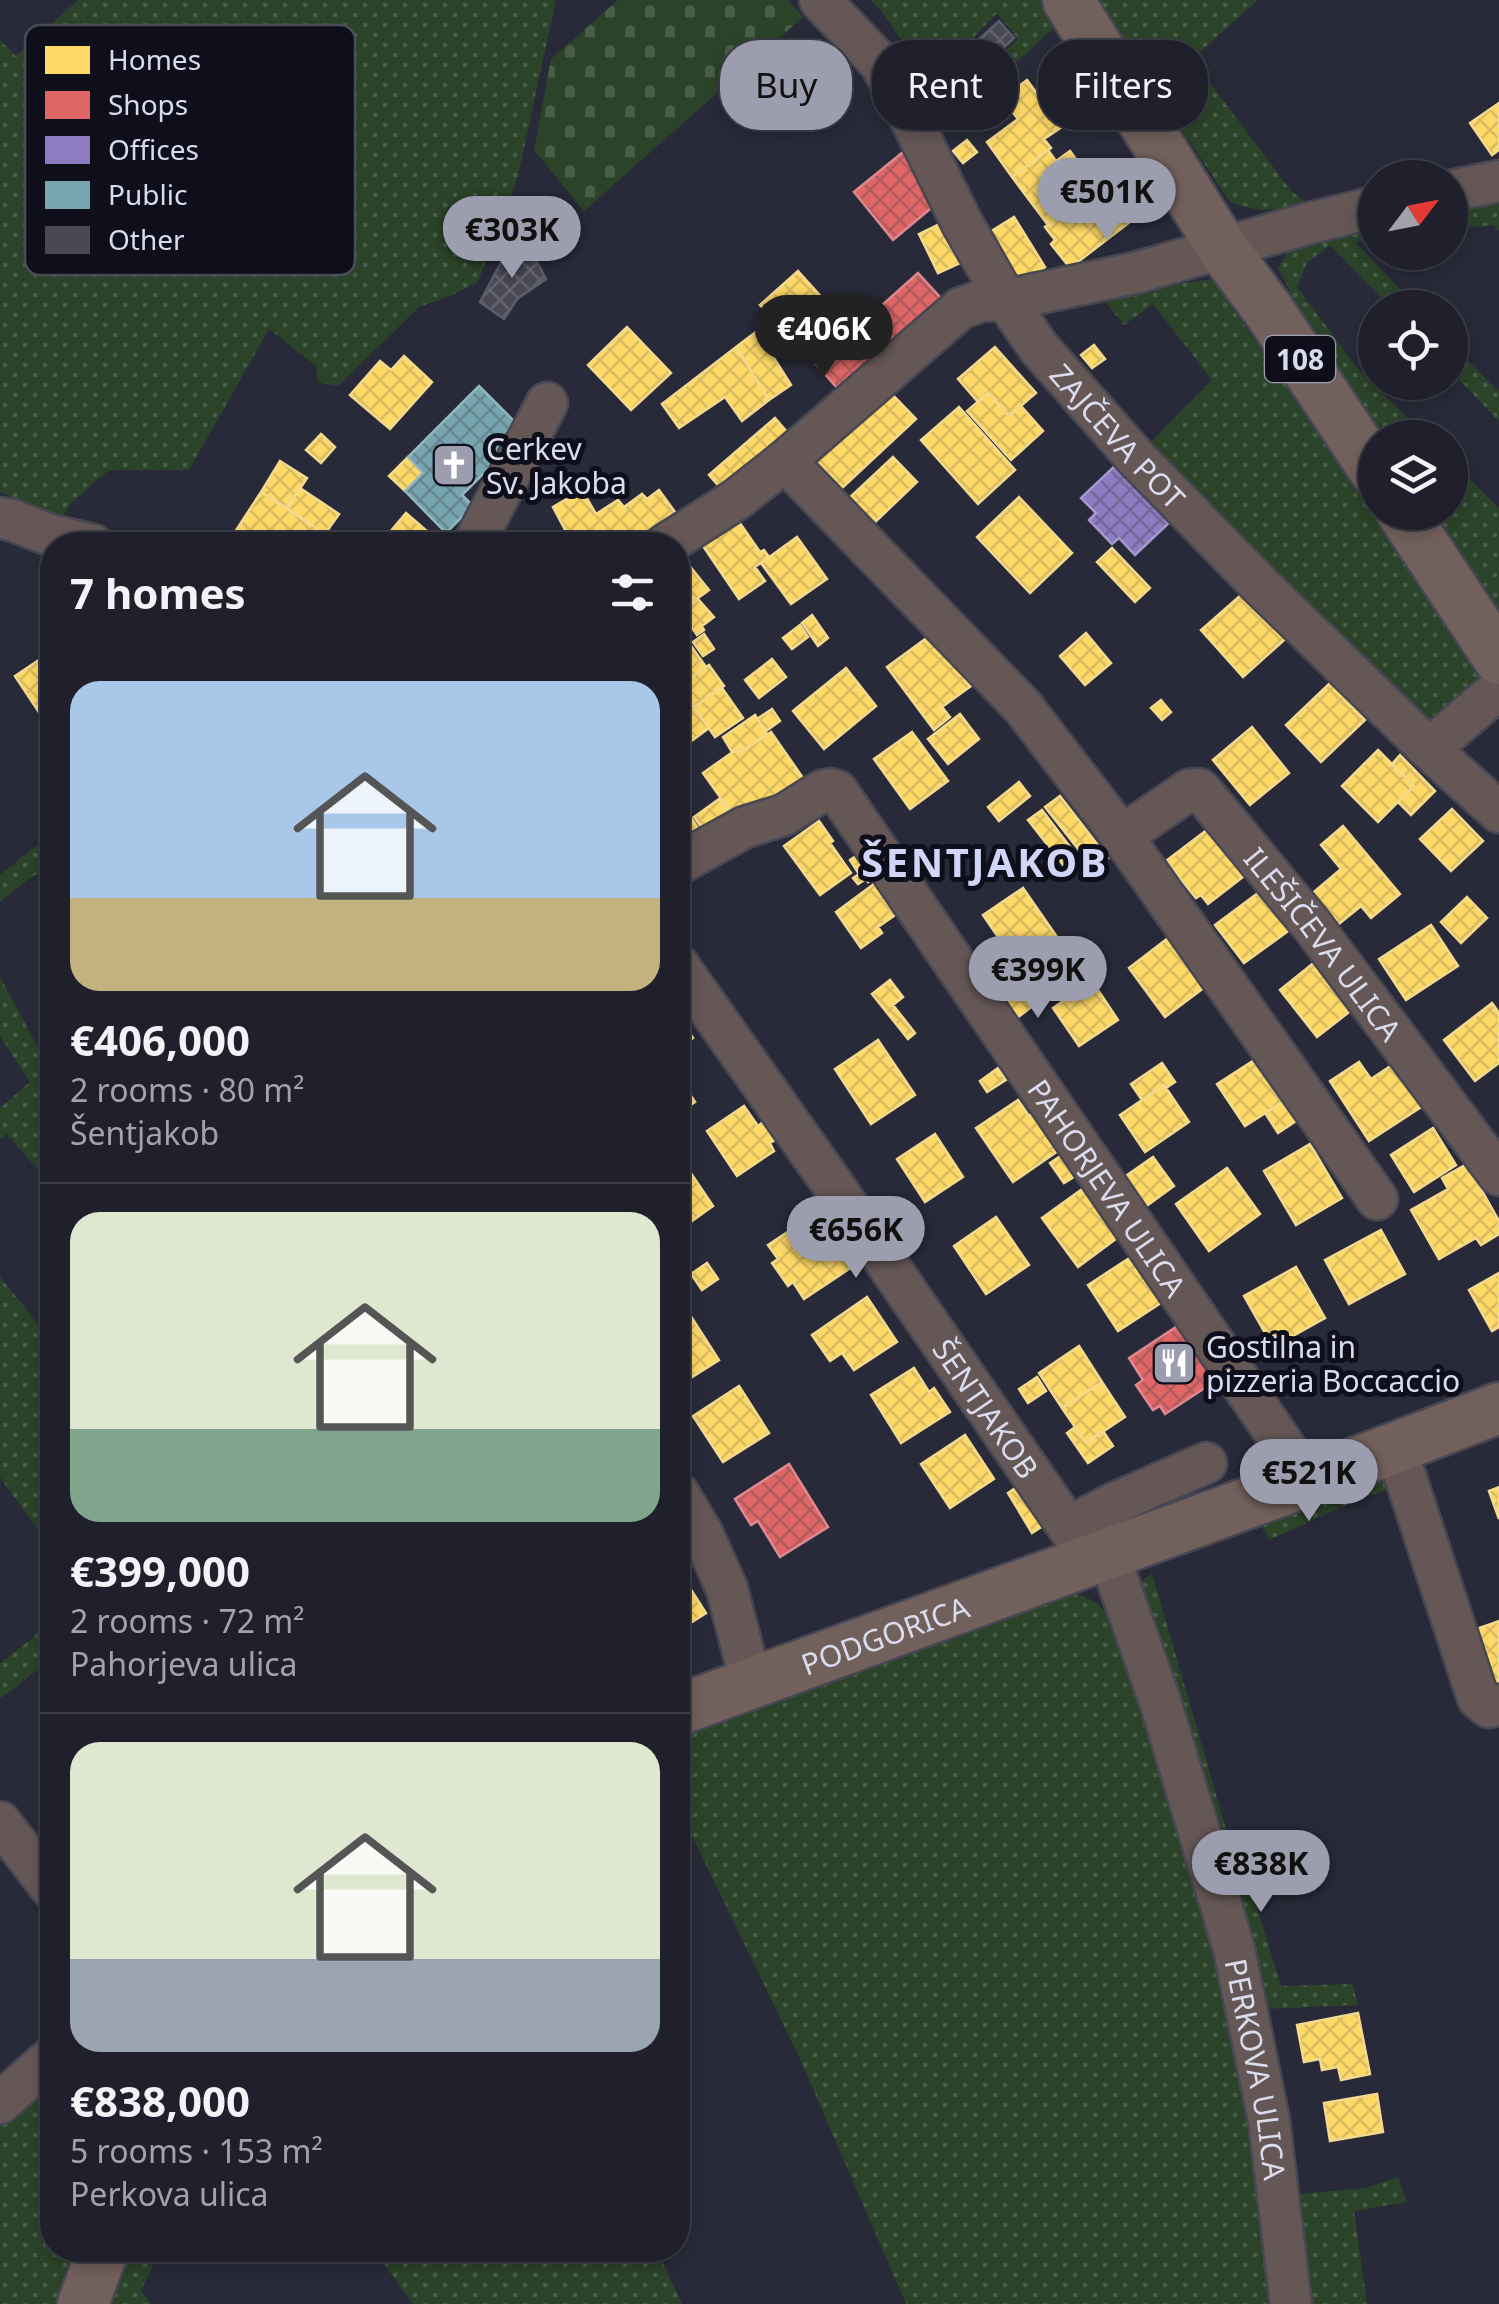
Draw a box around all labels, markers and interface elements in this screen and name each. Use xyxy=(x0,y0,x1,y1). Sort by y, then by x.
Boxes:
legend xyxy=(25,25,355,275)
text: Homes xyxy=(108,40,201,78)
chip: Buy xyxy=(720,40,852,130)
chip: Rent xyxy=(872,40,1018,130)
chip: Filters xyxy=(1038,40,1208,130)
text: Shops xyxy=(108,85,188,123)
text: Offices xyxy=(108,130,199,168)
pin: €501K xyxy=(1037,158,1177,243)
north arrow xyxy=(1358,160,1468,270)
map controls xyxy=(1358,160,1468,530)
text: €501K xyxy=(1060,169,1154,212)
text: Public xyxy=(108,175,187,213)
pin: €303K xyxy=(442,196,582,281)
text: €303K xyxy=(465,207,559,250)
text: Other xyxy=(108,220,185,258)
button: locate xyxy=(1358,290,1468,400)
pin: €406K xyxy=(754,295,894,380)
text: €406K xyxy=(777,306,871,349)
road number: 108 xyxy=(1265,336,1335,382)
street label: ZAJČEVA POT xyxy=(1041,355,1195,518)
button: layers xyxy=(1358,420,1468,530)
place label: Cerkev Sv. Jakoba xyxy=(486,428,627,503)
church icon: Cerkev Sv. Jakoba xyxy=(431,442,477,488)
text: 7 homes xyxy=(70,564,246,621)
icon: filters xyxy=(605,565,660,620)
icon: home xyxy=(275,746,455,926)
district label: ŠENTJAKOB xyxy=(861,834,1109,889)
street label: ILEŠIČEVA ULICA xyxy=(1235,838,1412,1049)
pin: €399K xyxy=(968,936,1108,1021)
text: €399K xyxy=(991,947,1085,990)
text: €406,000 xyxy=(70,1011,250,1068)
text: 2 rooms · 80 m² xyxy=(70,1068,304,1111)
street label: PAHORJEVA ULICA xyxy=(1019,1071,1197,1305)
text: Šentjakob xyxy=(70,1111,219,1154)
pin: €656K xyxy=(786,1196,926,1281)
text: €656K xyxy=(809,1207,903,1250)
icon: home xyxy=(275,1277,455,1457)
place label: Gostilna in pizzeria Boccaccio xyxy=(1206,1326,1460,1401)
street label: ŠENTJAKOB xyxy=(924,1330,1049,1486)
restaurant icon: Gostilna in pizzeria Boccaccio xyxy=(1151,1340,1197,1386)
pin: €521K xyxy=(1239,1439,1379,1524)
text: €521K xyxy=(1262,1450,1356,1493)
text: €399,000 xyxy=(70,1542,250,1599)
street label: PODGORICA xyxy=(795,1585,975,1684)
text: 2 rooms · 72 m² xyxy=(70,1599,304,1642)
text: Pahorjeva ulica xyxy=(70,1642,297,1685)
icon: home xyxy=(275,1807,455,1987)
pin: €838K xyxy=(1191,1830,1331,1915)
text: €838K xyxy=(1214,1841,1308,1884)
street label: PERKOVA ULICA xyxy=(1216,1955,1296,2183)
text: €838,000 xyxy=(70,2072,250,2129)
text: 5 rooms · 153 m² xyxy=(70,2129,323,2172)
text: Perkova ulica xyxy=(70,2172,269,2215)

